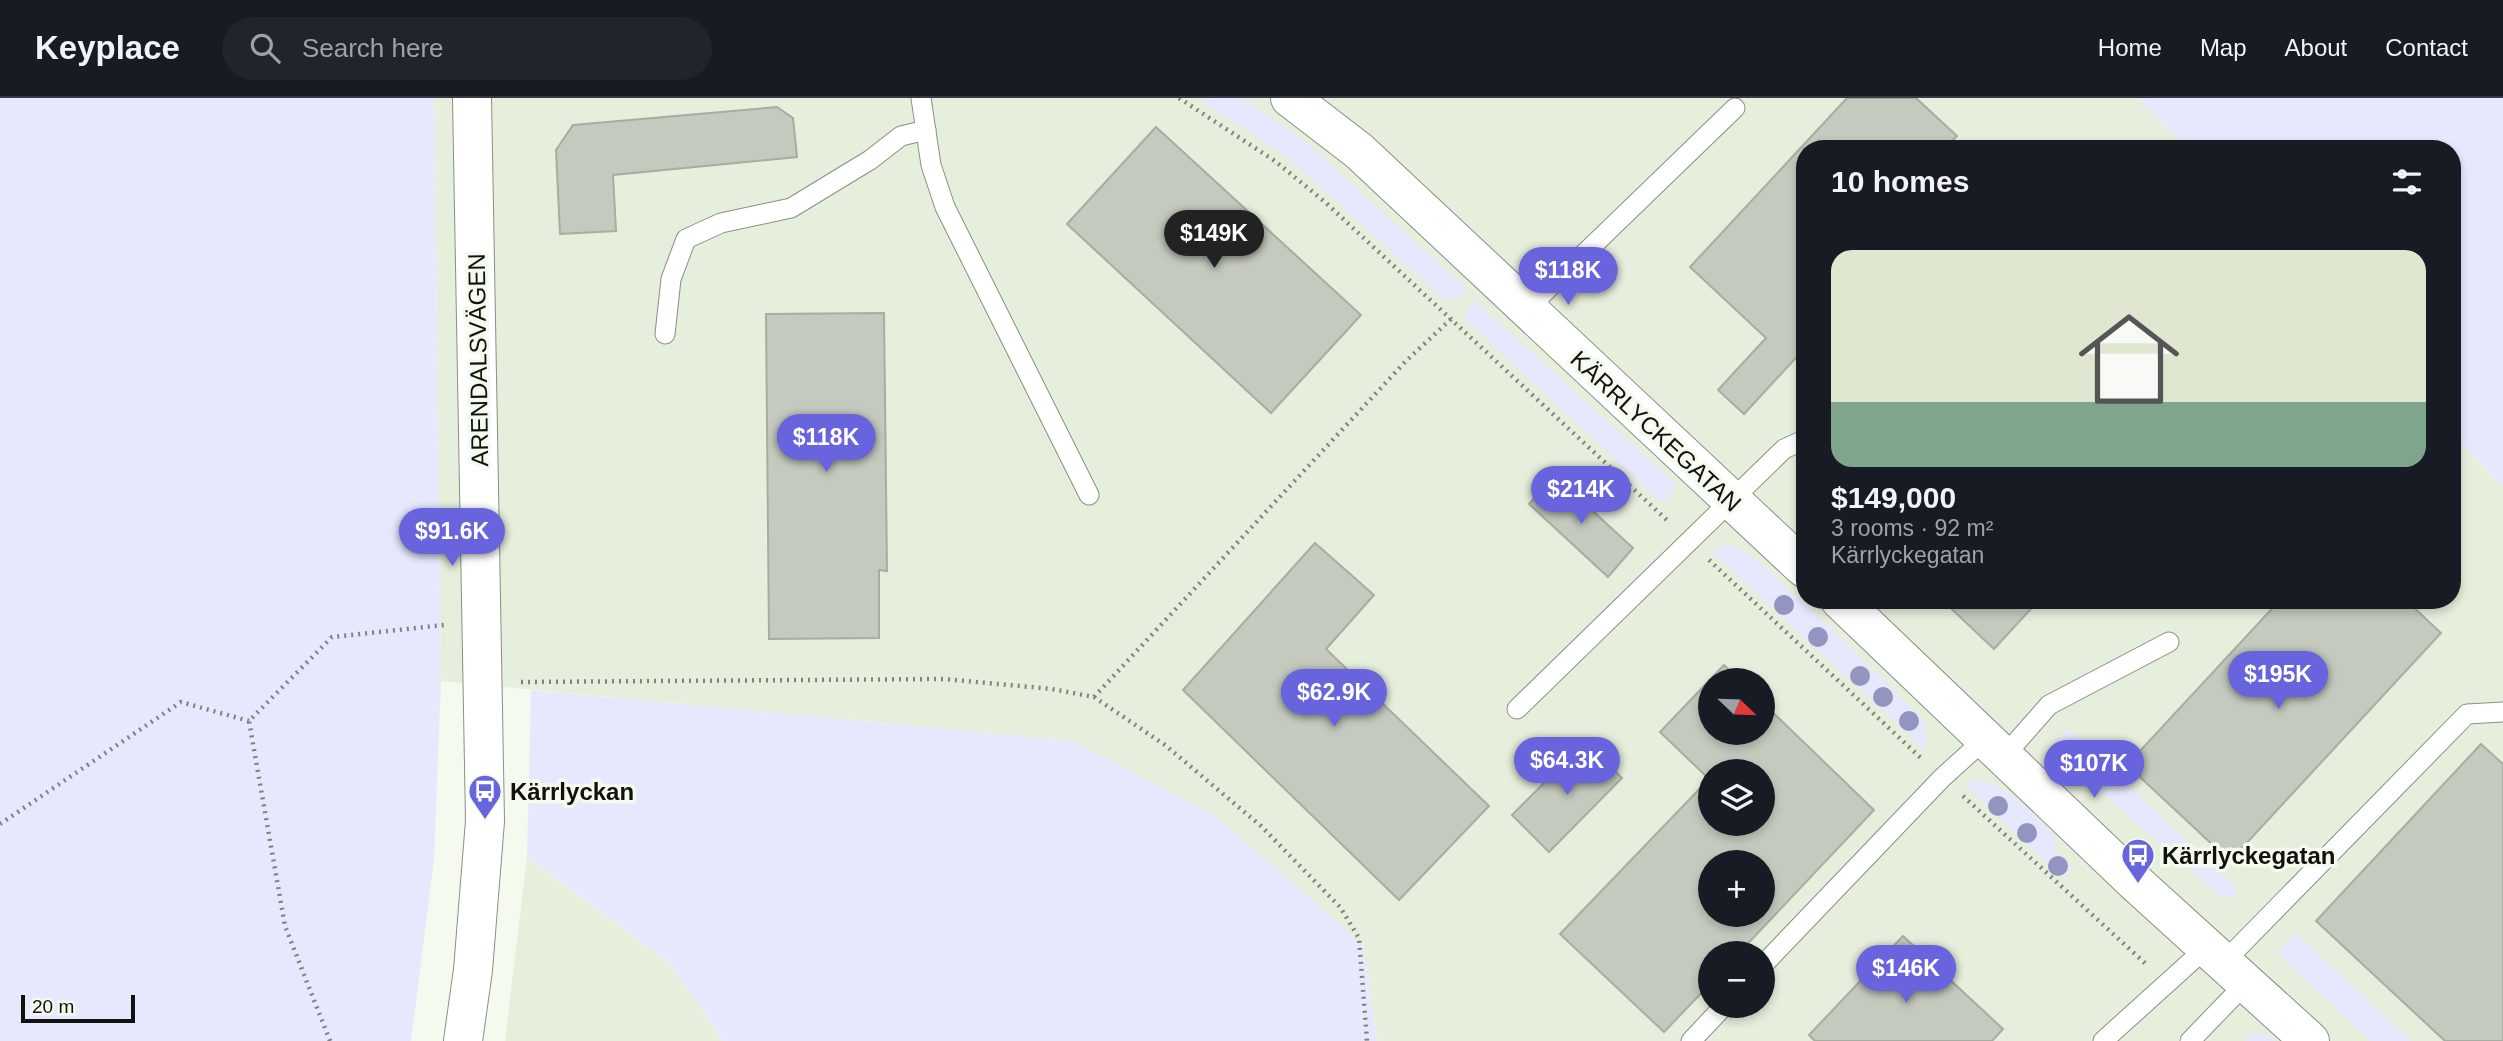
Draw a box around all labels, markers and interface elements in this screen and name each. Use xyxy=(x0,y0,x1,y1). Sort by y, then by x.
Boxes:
search box xyxy=(222,17,712,80)
text: Keyplace xyxy=(35,29,180,66)
icon: search xyxy=(246,29,284,67)
text: Search here xyxy=(302,33,444,63)
text: Home xyxy=(2098,34,2162,61)
text: Map xyxy=(2200,34,2247,61)
text: About xyxy=(2285,34,2347,61)
text: Contact xyxy=(2385,34,2468,61)
icon: filters xyxy=(2388,163,2426,201)
text: 10 homes xyxy=(1831,165,1969,198)
pin: $149K xyxy=(1165,211,1263,270)
text: $149K xyxy=(1180,220,1248,246)
pin: $118K xyxy=(1519,248,1617,307)
street label: ARENDALSVÄGEN xyxy=(463,253,493,467)
text: $118K xyxy=(1535,257,1601,283)
icon: home xyxy=(2066,296,2192,422)
street label: KÄRRLYCKEGATAN xyxy=(1565,345,1747,517)
pin: $118K xyxy=(777,414,875,474)
text: $118K xyxy=(793,424,859,450)
pin: $214K xyxy=(1532,466,1630,526)
text: $214K xyxy=(1547,476,1615,502)
text: $149,000 xyxy=(1831,481,1956,514)
pin: $91.6K xyxy=(395,508,509,568)
text: 3 rooms · 92 m² xyxy=(1831,515,1993,541)
text: $91.6K xyxy=(415,518,489,544)
text: Kärrlyckegatan xyxy=(1831,542,1984,568)
pin: $195K xyxy=(2229,652,2327,711)
text: $195K xyxy=(2244,661,2312,687)
north arrow xyxy=(1698,668,1774,746)
map controls xyxy=(1698,668,1775,1018)
pin: $62.9K xyxy=(1277,670,1391,729)
text: $62.9K xyxy=(1297,679,1371,705)
pin: $64.3K xyxy=(1510,738,1624,797)
pin: $107K xyxy=(2045,740,2143,800)
text: $64.3K xyxy=(1530,747,1604,773)
text: $107K xyxy=(2060,750,2128,776)
button: layers xyxy=(1698,759,1775,836)
bus stop icon: Kärrlyckan xyxy=(466,772,504,821)
place label: Kärrlyckan xyxy=(510,778,634,805)
bus stop icon: Kärrlyckegatan xyxy=(2119,836,2157,885)
place label: Kärrlyckegatan xyxy=(2162,842,2335,869)
button: + xyxy=(1698,850,1775,927)
button: − xyxy=(1698,941,1775,1018)
pin: $146K xyxy=(1857,946,1955,1005)
text: $146K xyxy=(1872,955,1940,981)
scale bar xyxy=(21,992,135,1024)
text: 20 m xyxy=(32,996,74,1017)

